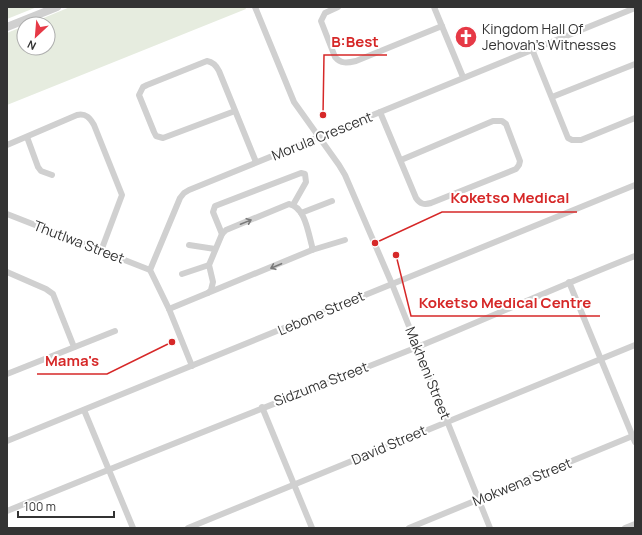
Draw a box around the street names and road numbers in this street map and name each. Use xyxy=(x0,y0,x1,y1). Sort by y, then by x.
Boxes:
street label: Morula Crescent xyxy=(269,107,375,164)
street label: Thutlwa Street xyxy=(31,215,128,268)
street label: Lebone Street xyxy=(275,286,367,339)
street label: Makheni Street xyxy=(401,324,456,422)
street label: Sidzuma Street xyxy=(271,357,371,410)
street label: David Street xyxy=(349,420,429,469)
street label: Mokwena Street xyxy=(469,453,575,510)

